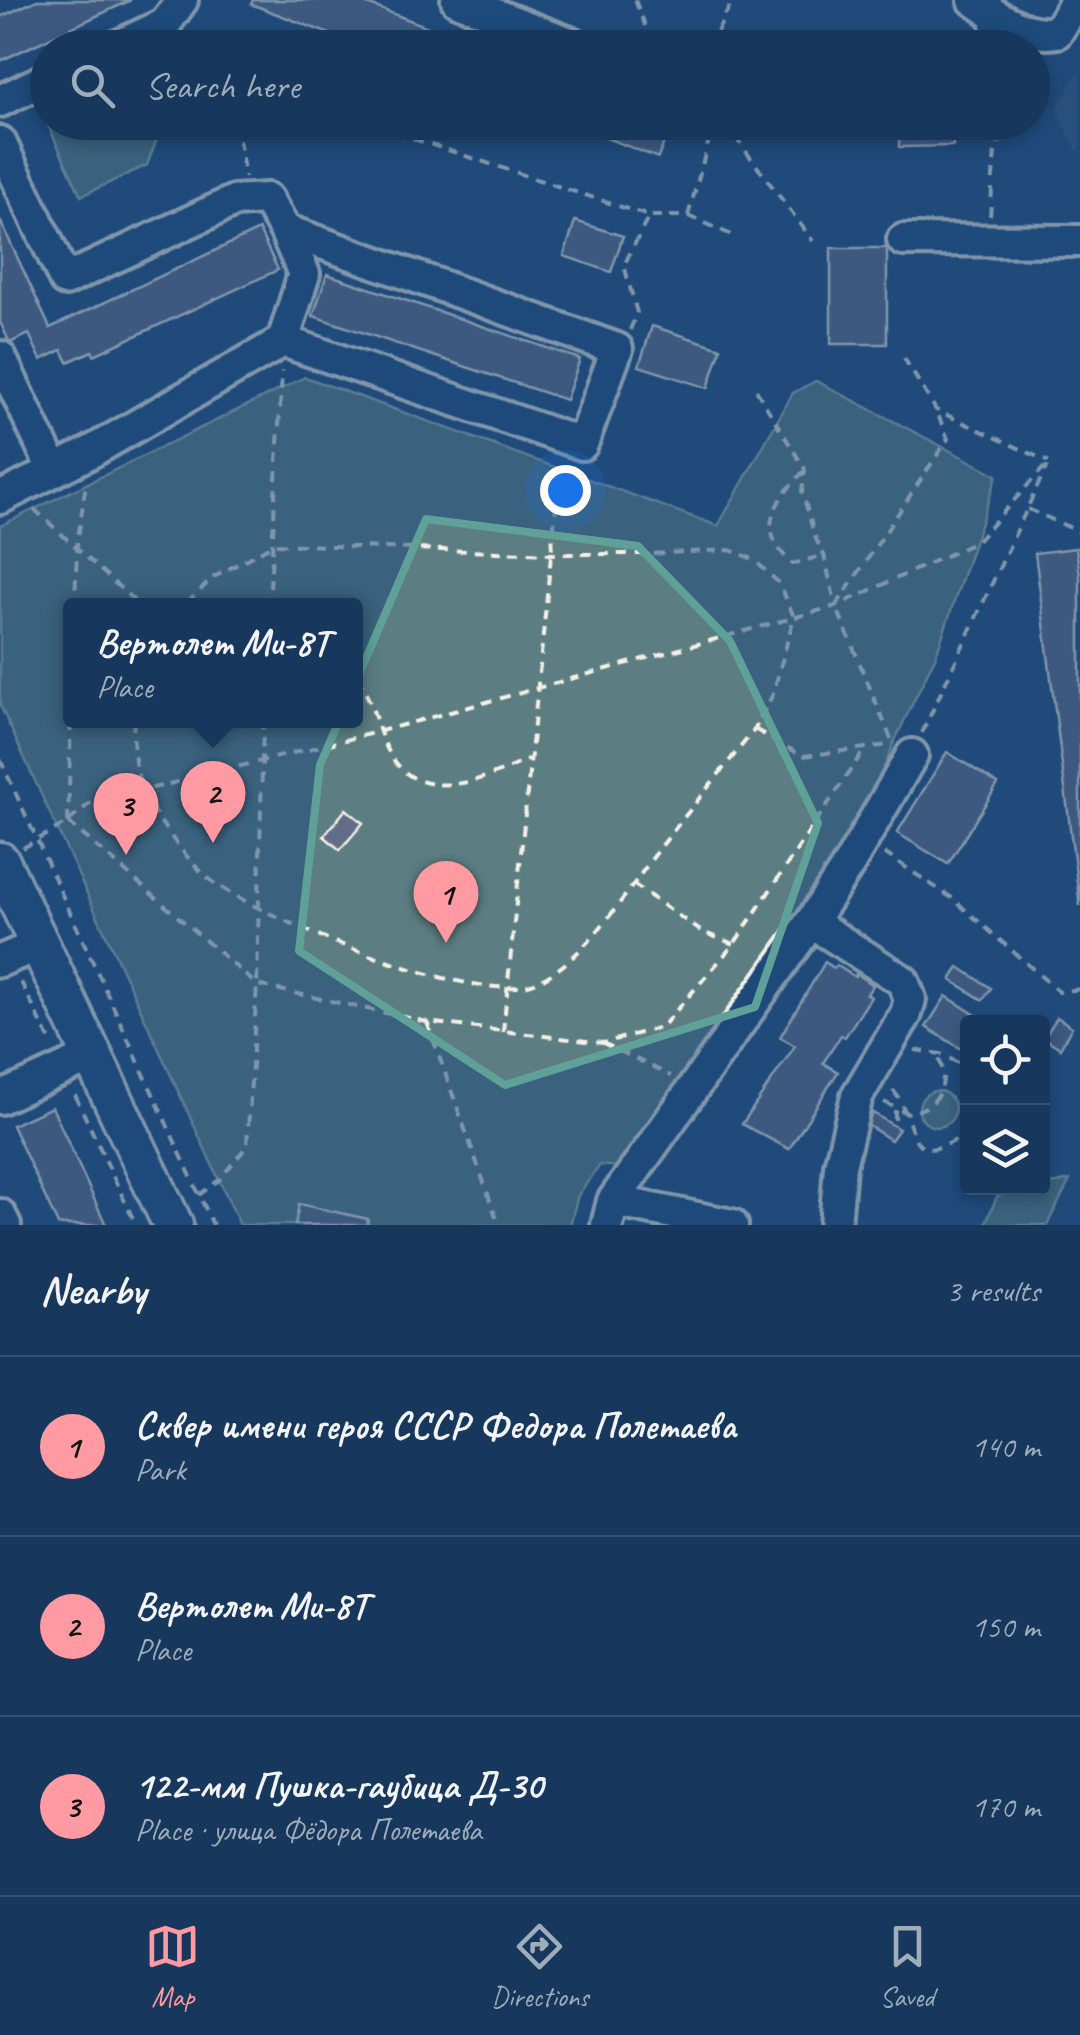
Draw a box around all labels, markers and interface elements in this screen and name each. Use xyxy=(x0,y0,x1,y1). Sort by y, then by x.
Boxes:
search box xyxy=(30,30,1050,140)
icon: search xyxy=(65,58,120,113)
text: Search here xyxy=(145,62,300,109)
your location xyxy=(540,465,591,516)
popup xyxy=(63,598,363,728)
text: Вертолет Ми-8Т xyxy=(97,619,329,666)
text: Place xyxy=(97,666,153,707)
pin: 2 xyxy=(180,760,246,843)
pin: 3 xyxy=(94,772,158,855)
pin: 1 xyxy=(414,860,478,943)
map controls xyxy=(960,1015,1050,1195)
button: locate xyxy=(960,1015,1050,1105)
button: layers xyxy=(960,1105,1050,1195)
text: Nearby xyxy=(40,1264,146,1317)
text: 3 results xyxy=(946,1270,1040,1311)
text: Сквер имени героя СССР Федора Полетаева xyxy=(135,1402,736,1449)
text: 1 xyxy=(65,1426,80,1467)
text: 140 m xyxy=(971,1426,1040,1467)
text: Park xyxy=(135,1449,186,1490)
text: Вертолет Ми-8Т xyxy=(135,1582,368,1629)
text: 2 xyxy=(65,1606,80,1647)
text: 150 m xyxy=(971,1606,1040,1647)
text: Place xyxy=(135,1629,191,1670)
text: 122-мм Пушка-гаубица Д-30 xyxy=(135,1762,543,1809)
text: 3 xyxy=(65,1786,80,1827)
text: 170 m xyxy=(971,1786,1040,1827)
text: Place · улица Фёдора Полетаева xyxy=(135,1809,482,1850)
tab: Map xyxy=(145,1919,200,2014)
tab: Directions xyxy=(491,1919,589,2014)
tab: Saved xyxy=(880,1919,935,2014)

